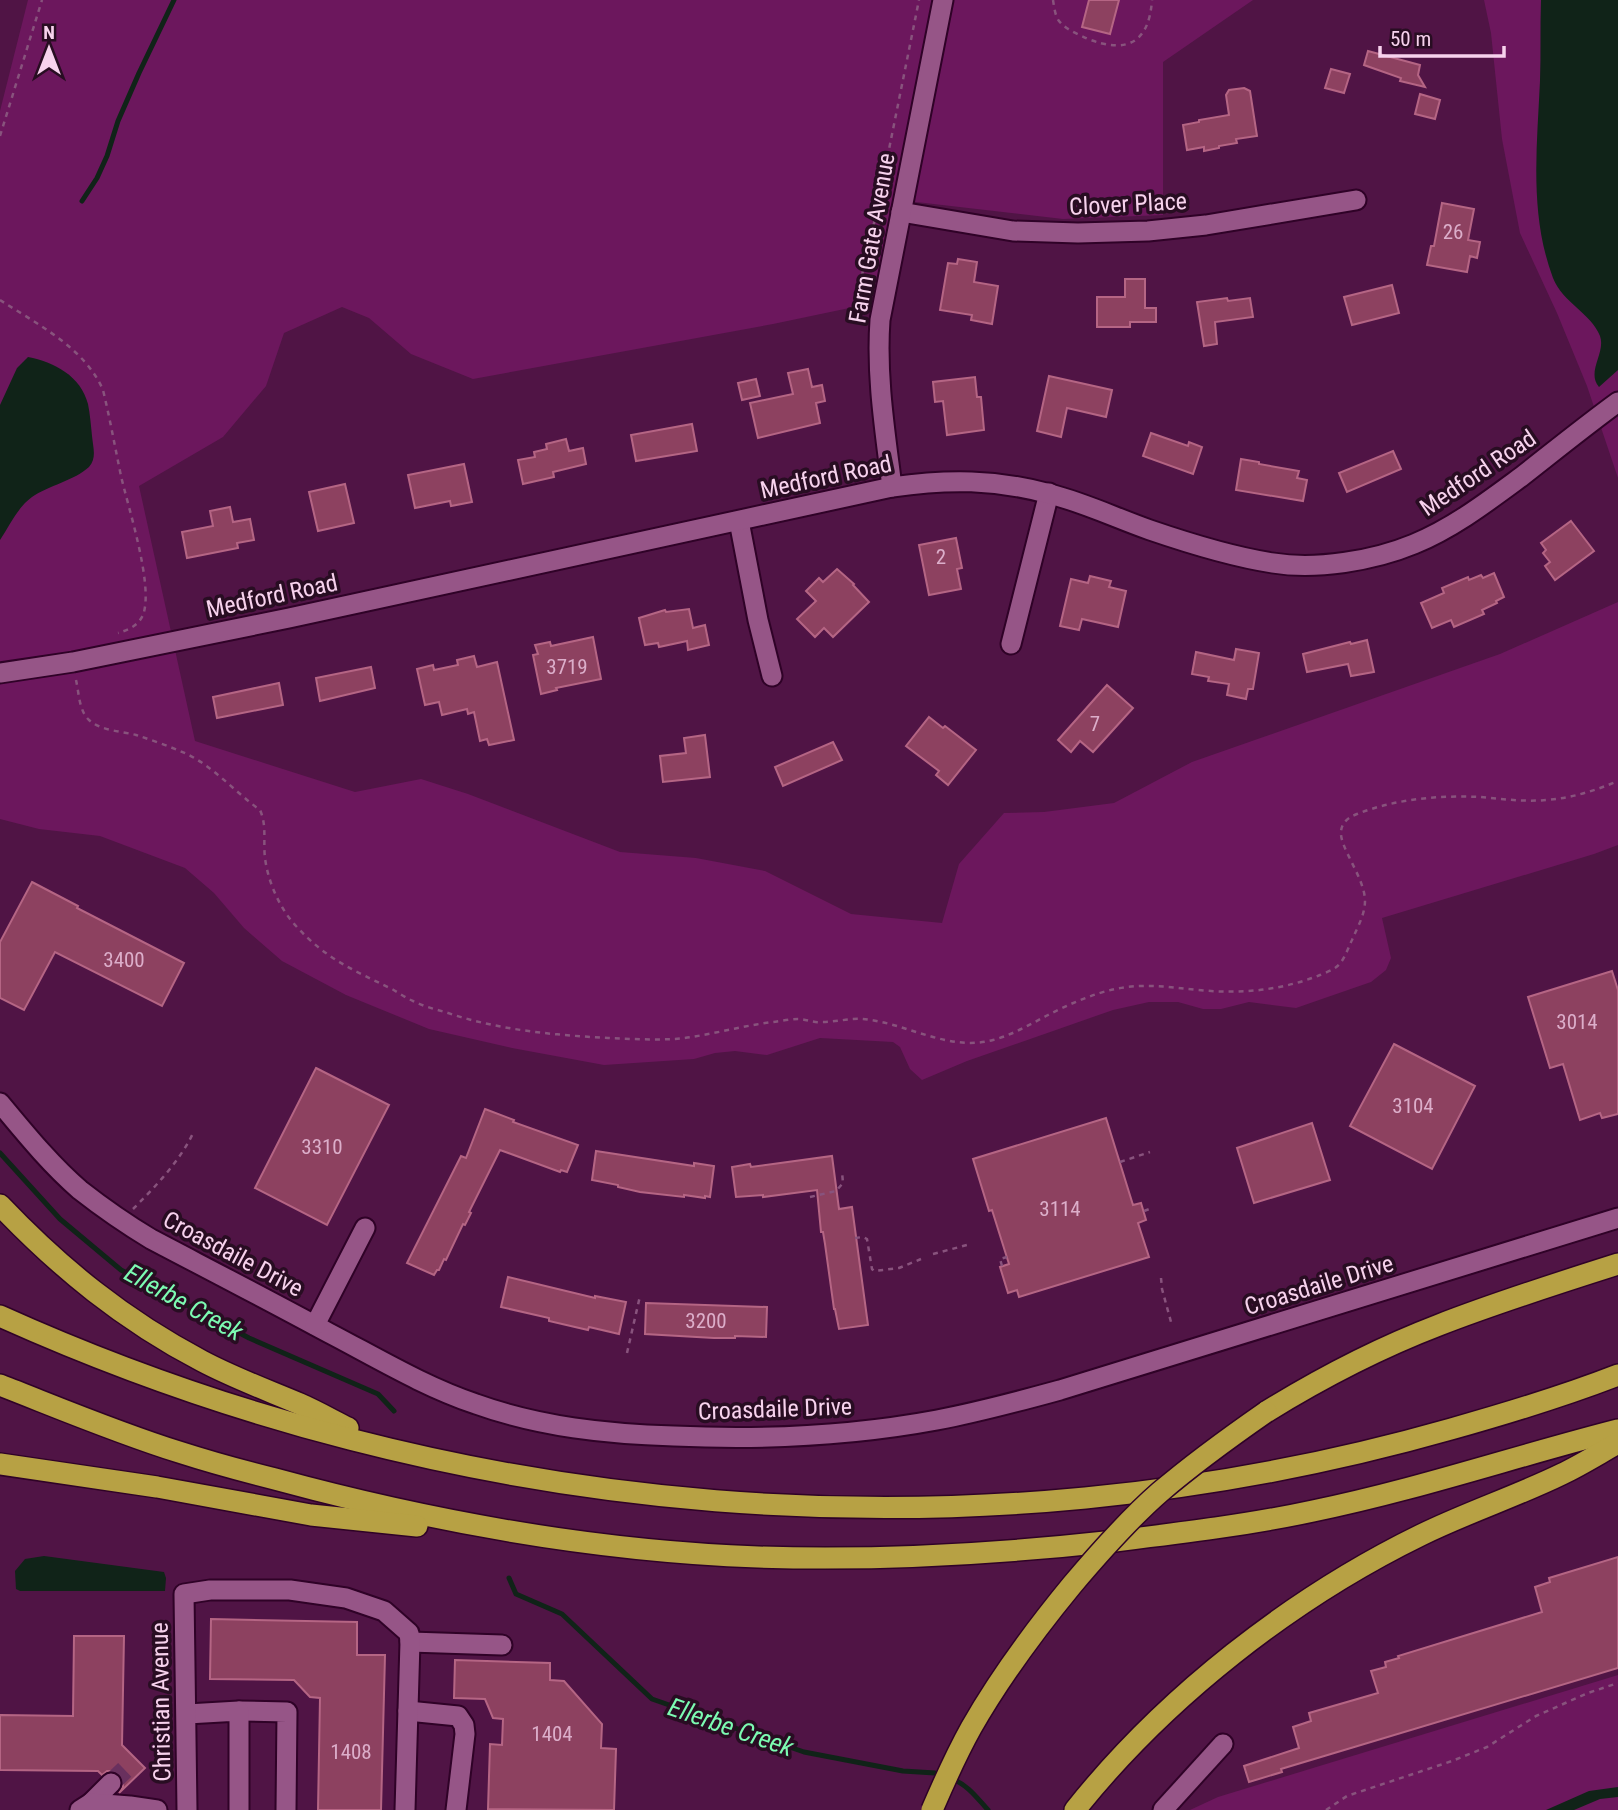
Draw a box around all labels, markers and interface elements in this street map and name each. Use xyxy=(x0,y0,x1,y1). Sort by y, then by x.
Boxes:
north arrow xyxy=(14,14,84,84)
scale bar xyxy=(1380,14,1504,58)
text: N xyxy=(43,21,55,44)
text: 50 m xyxy=(1390,27,1431,51)
street label: Farm Gate Avenue xyxy=(843,151,901,325)
street label: Clover Place xyxy=(1068,187,1188,221)
house number: 26 xyxy=(1443,220,1463,244)
street label: Medford Road xyxy=(1415,424,1541,522)
street label: Medford Road xyxy=(758,449,894,505)
house number: 2 xyxy=(936,545,946,569)
street label: Medford Road xyxy=(204,568,340,624)
house number: 3719 xyxy=(546,655,588,679)
house number: 7 xyxy=(1090,712,1100,736)
house number: 3400 xyxy=(103,948,145,972)
house number: 3014 xyxy=(1556,1010,1598,1034)
house number: 3104 xyxy=(1392,1094,1434,1118)
house number: 3310 xyxy=(301,1135,343,1159)
house number: 3114 xyxy=(1039,1197,1081,1221)
street label: Croasdaile Drive xyxy=(158,1205,308,1303)
street label: Croasdaile Drive xyxy=(1241,1249,1397,1321)
water label: Ellerbe Creek xyxy=(120,1257,249,1347)
house number: 3200 xyxy=(685,1309,727,1333)
street label: Croasdaile Drive xyxy=(697,1392,853,1426)
street label: Christian Avenue xyxy=(146,1622,176,1782)
water label: Ellerbe Creek xyxy=(664,1692,798,1763)
house number: 1404 xyxy=(531,1722,573,1746)
house number: 1408 xyxy=(330,1740,372,1764)

